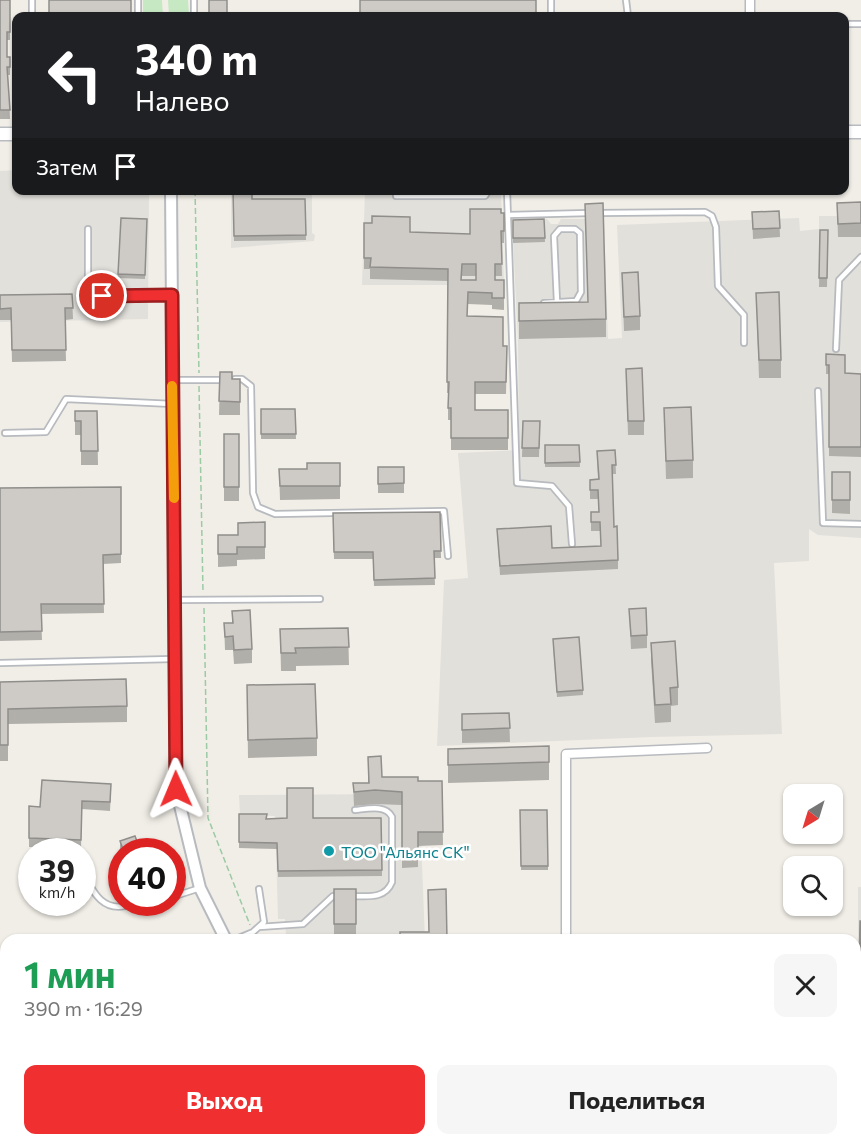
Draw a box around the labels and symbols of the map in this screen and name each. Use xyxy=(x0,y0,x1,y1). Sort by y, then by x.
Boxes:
pin xyxy=(76,270,127,321)
position arrow xyxy=(144,757,208,821)
north arrow xyxy=(783,784,843,844)
speed limit sign: 40 xyxy=(108,838,186,916)
place label: ТОО "Альянс СК" xyxy=(341,842,470,861)
marker: ТОО "Альянс СК" xyxy=(322,844,336,858)

